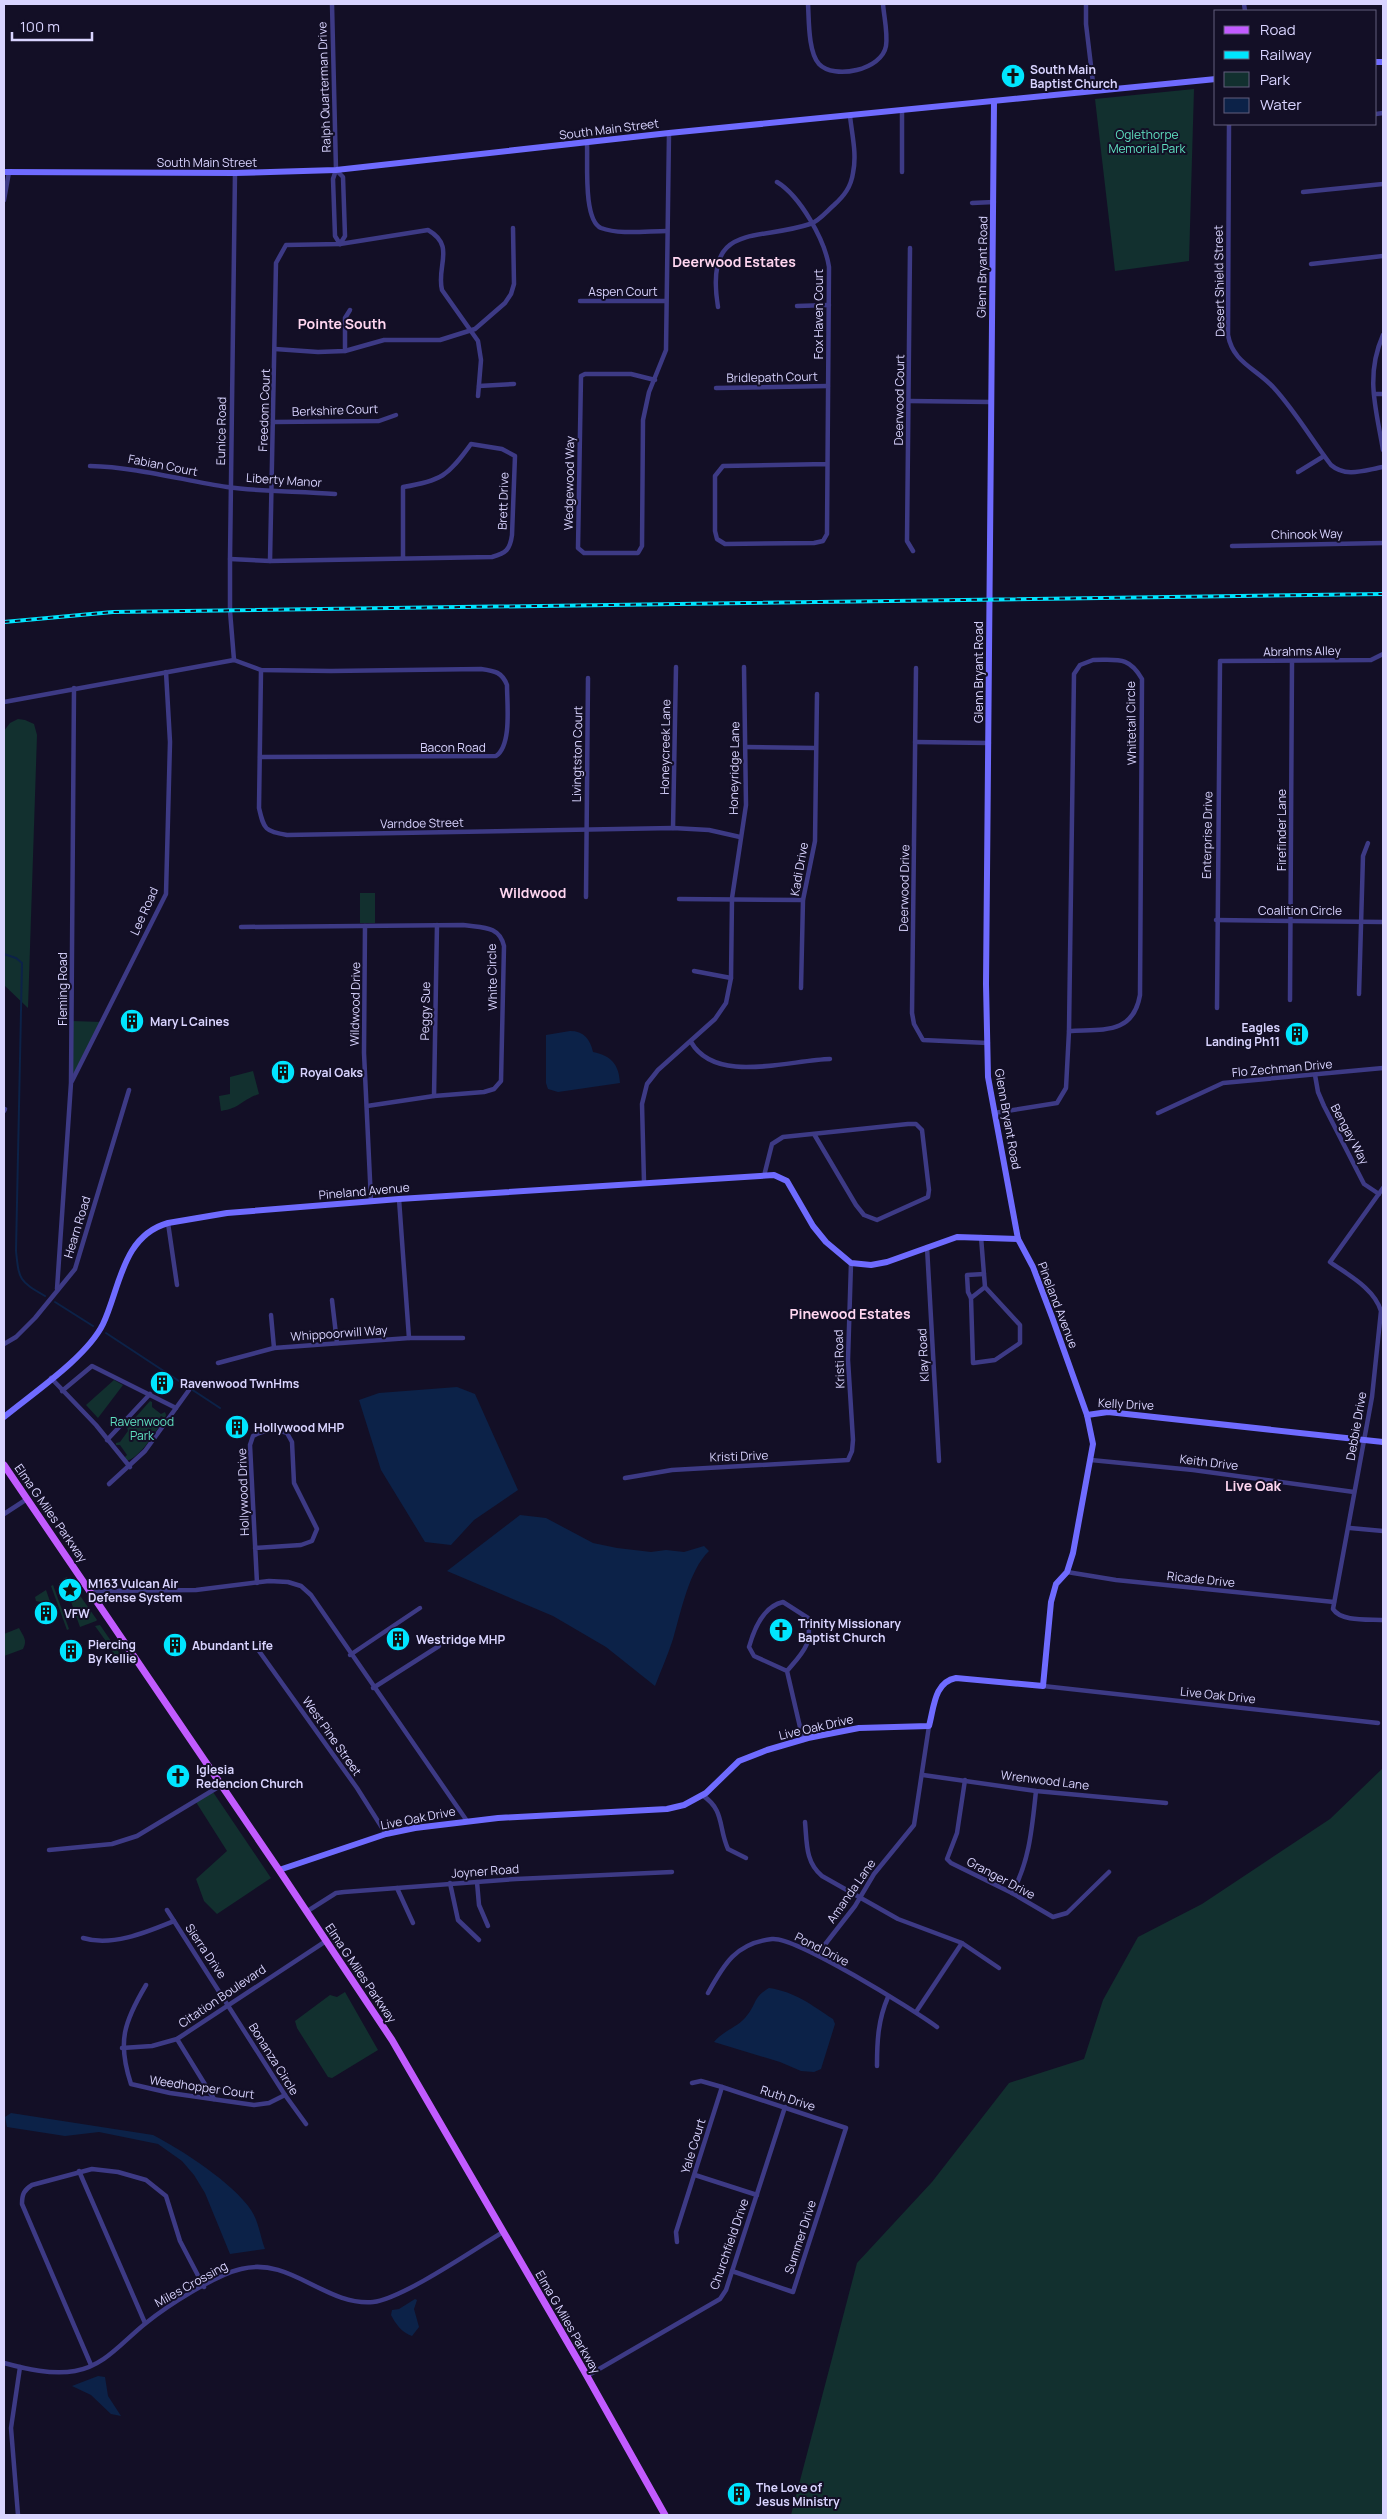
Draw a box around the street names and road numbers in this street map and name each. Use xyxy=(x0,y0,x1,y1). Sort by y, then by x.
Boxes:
street label: Ralph Quarterman Drive xyxy=(313,21,335,153)
street label: South Main Street xyxy=(558,114,660,144)
street label: South Main Street xyxy=(157,154,257,171)
street label: Glenn Bryant Road xyxy=(973,216,991,318)
street label: Desert Shield Street xyxy=(1210,225,1228,337)
street label: Fox Haven Court xyxy=(810,269,827,359)
street label: Aspen Court xyxy=(588,283,658,300)
street label: Deerwood Court xyxy=(890,354,908,446)
street label: Freedom Court xyxy=(254,368,274,452)
street label: Bridlepath Court xyxy=(726,368,818,386)
street label: Eunice Road xyxy=(212,397,230,465)
street label: Berkshire Court xyxy=(292,400,379,420)
street label: Wedgewood Way xyxy=(560,435,578,530)
street label: Fabian Court xyxy=(127,450,199,480)
street label: Liberty Manor xyxy=(245,469,323,491)
street label: Brett Drive xyxy=(493,472,513,530)
street label: Chinook Way xyxy=(1271,525,1344,543)
street label: Glenn Bryant Road xyxy=(970,621,987,723)
street label: Abrahms Alley xyxy=(1263,642,1342,660)
street label: Whitetail Circle xyxy=(1122,681,1140,765)
street label: Honeycreek Lane xyxy=(656,699,674,795)
street label: Livingtston Court xyxy=(568,706,586,802)
street label: Honeyridge Lane xyxy=(725,721,743,815)
street label: Bacon Road xyxy=(420,739,486,756)
street label: Firefinder Lane xyxy=(1273,789,1290,871)
street label: Enterprise Drive xyxy=(1198,791,1216,879)
street label: Varndoe Street xyxy=(380,814,464,832)
street label: Kadi Drive xyxy=(786,841,812,897)
street label: Deerwood Drive xyxy=(895,844,913,932)
street label: Lee Road xyxy=(126,884,162,938)
street label: Coalition Circle xyxy=(1258,902,1342,919)
street label: White Circle xyxy=(483,943,501,1011)
street label: Fleming Road xyxy=(54,952,71,1026)
street label: Wildwood Drive xyxy=(346,962,364,1046)
street label: Peggy Sue xyxy=(416,982,434,1040)
street label: Flo Zechman Drive xyxy=(1231,1055,1333,1081)
street label: Glenn Bryant Road xyxy=(991,1067,1025,1171)
street label: Bengay Way xyxy=(1327,1101,1373,1168)
street label: Pineland Avenue xyxy=(318,1179,410,1203)
street label: Hearn Road xyxy=(60,1194,94,1260)
street label: Pineland Avenue xyxy=(1034,1259,1082,1351)
street label: Whippoorwill Way xyxy=(290,1321,389,1345)
street label: Klay Road xyxy=(913,1328,933,1382)
street label: Kristi Road xyxy=(829,1329,849,1389)
street label: Debbie Drive xyxy=(1342,1390,1370,1462)
street label: Kelly Drive xyxy=(1098,1394,1154,1414)
street label: Kristi Drive xyxy=(709,1446,769,1466)
street label: Hollywood Drive xyxy=(233,1448,253,1536)
street label: Keith Drive xyxy=(1179,1450,1239,1474)
street label: Elma G Miles Parkway xyxy=(11,1460,92,1566)
street label: Ricade Drive xyxy=(1166,1567,1236,1591)
street label: Live Oak Drive xyxy=(1179,1683,1257,1707)
street label: West Pine Street xyxy=(298,1693,366,1779)
street label: Live Oak Drive xyxy=(777,1710,855,1744)
street label: Wrenwood Lane xyxy=(1000,1766,1090,1794)
street label: Live Oak Drive xyxy=(379,1802,457,1834)
street label: Granger Drive xyxy=(964,1853,1038,1903)
street label: Amanda Lane xyxy=(823,1856,879,1926)
street label: Joyner Road xyxy=(450,1860,520,1882)
street label: Sierra Drive xyxy=(181,1920,231,1982)
street label: Elma G Miles Parkway xyxy=(321,1920,401,2027)
street label: Pond Drive xyxy=(792,1928,852,1970)
street label: Citation Boulevard xyxy=(175,1960,269,2032)
street label: Bonanza Circle xyxy=(245,2020,303,2098)
street label: Weedhopper Court xyxy=(148,2071,256,2103)
street label: Ruth Drive xyxy=(758,2081,818,2115)
street label: Yale Court xyxy=(677,2116,709,2176)
street label: Churchfield Drive xyxy=(705,2196,753,2292)
street label: Summer Drive xyxy=(780,2198,820,2276)
street label: Miles Crossing xyxy=(152,2257,230,2311)
street label: Elma G Miles Parkway xyxy=(532,2267,605,2377)

